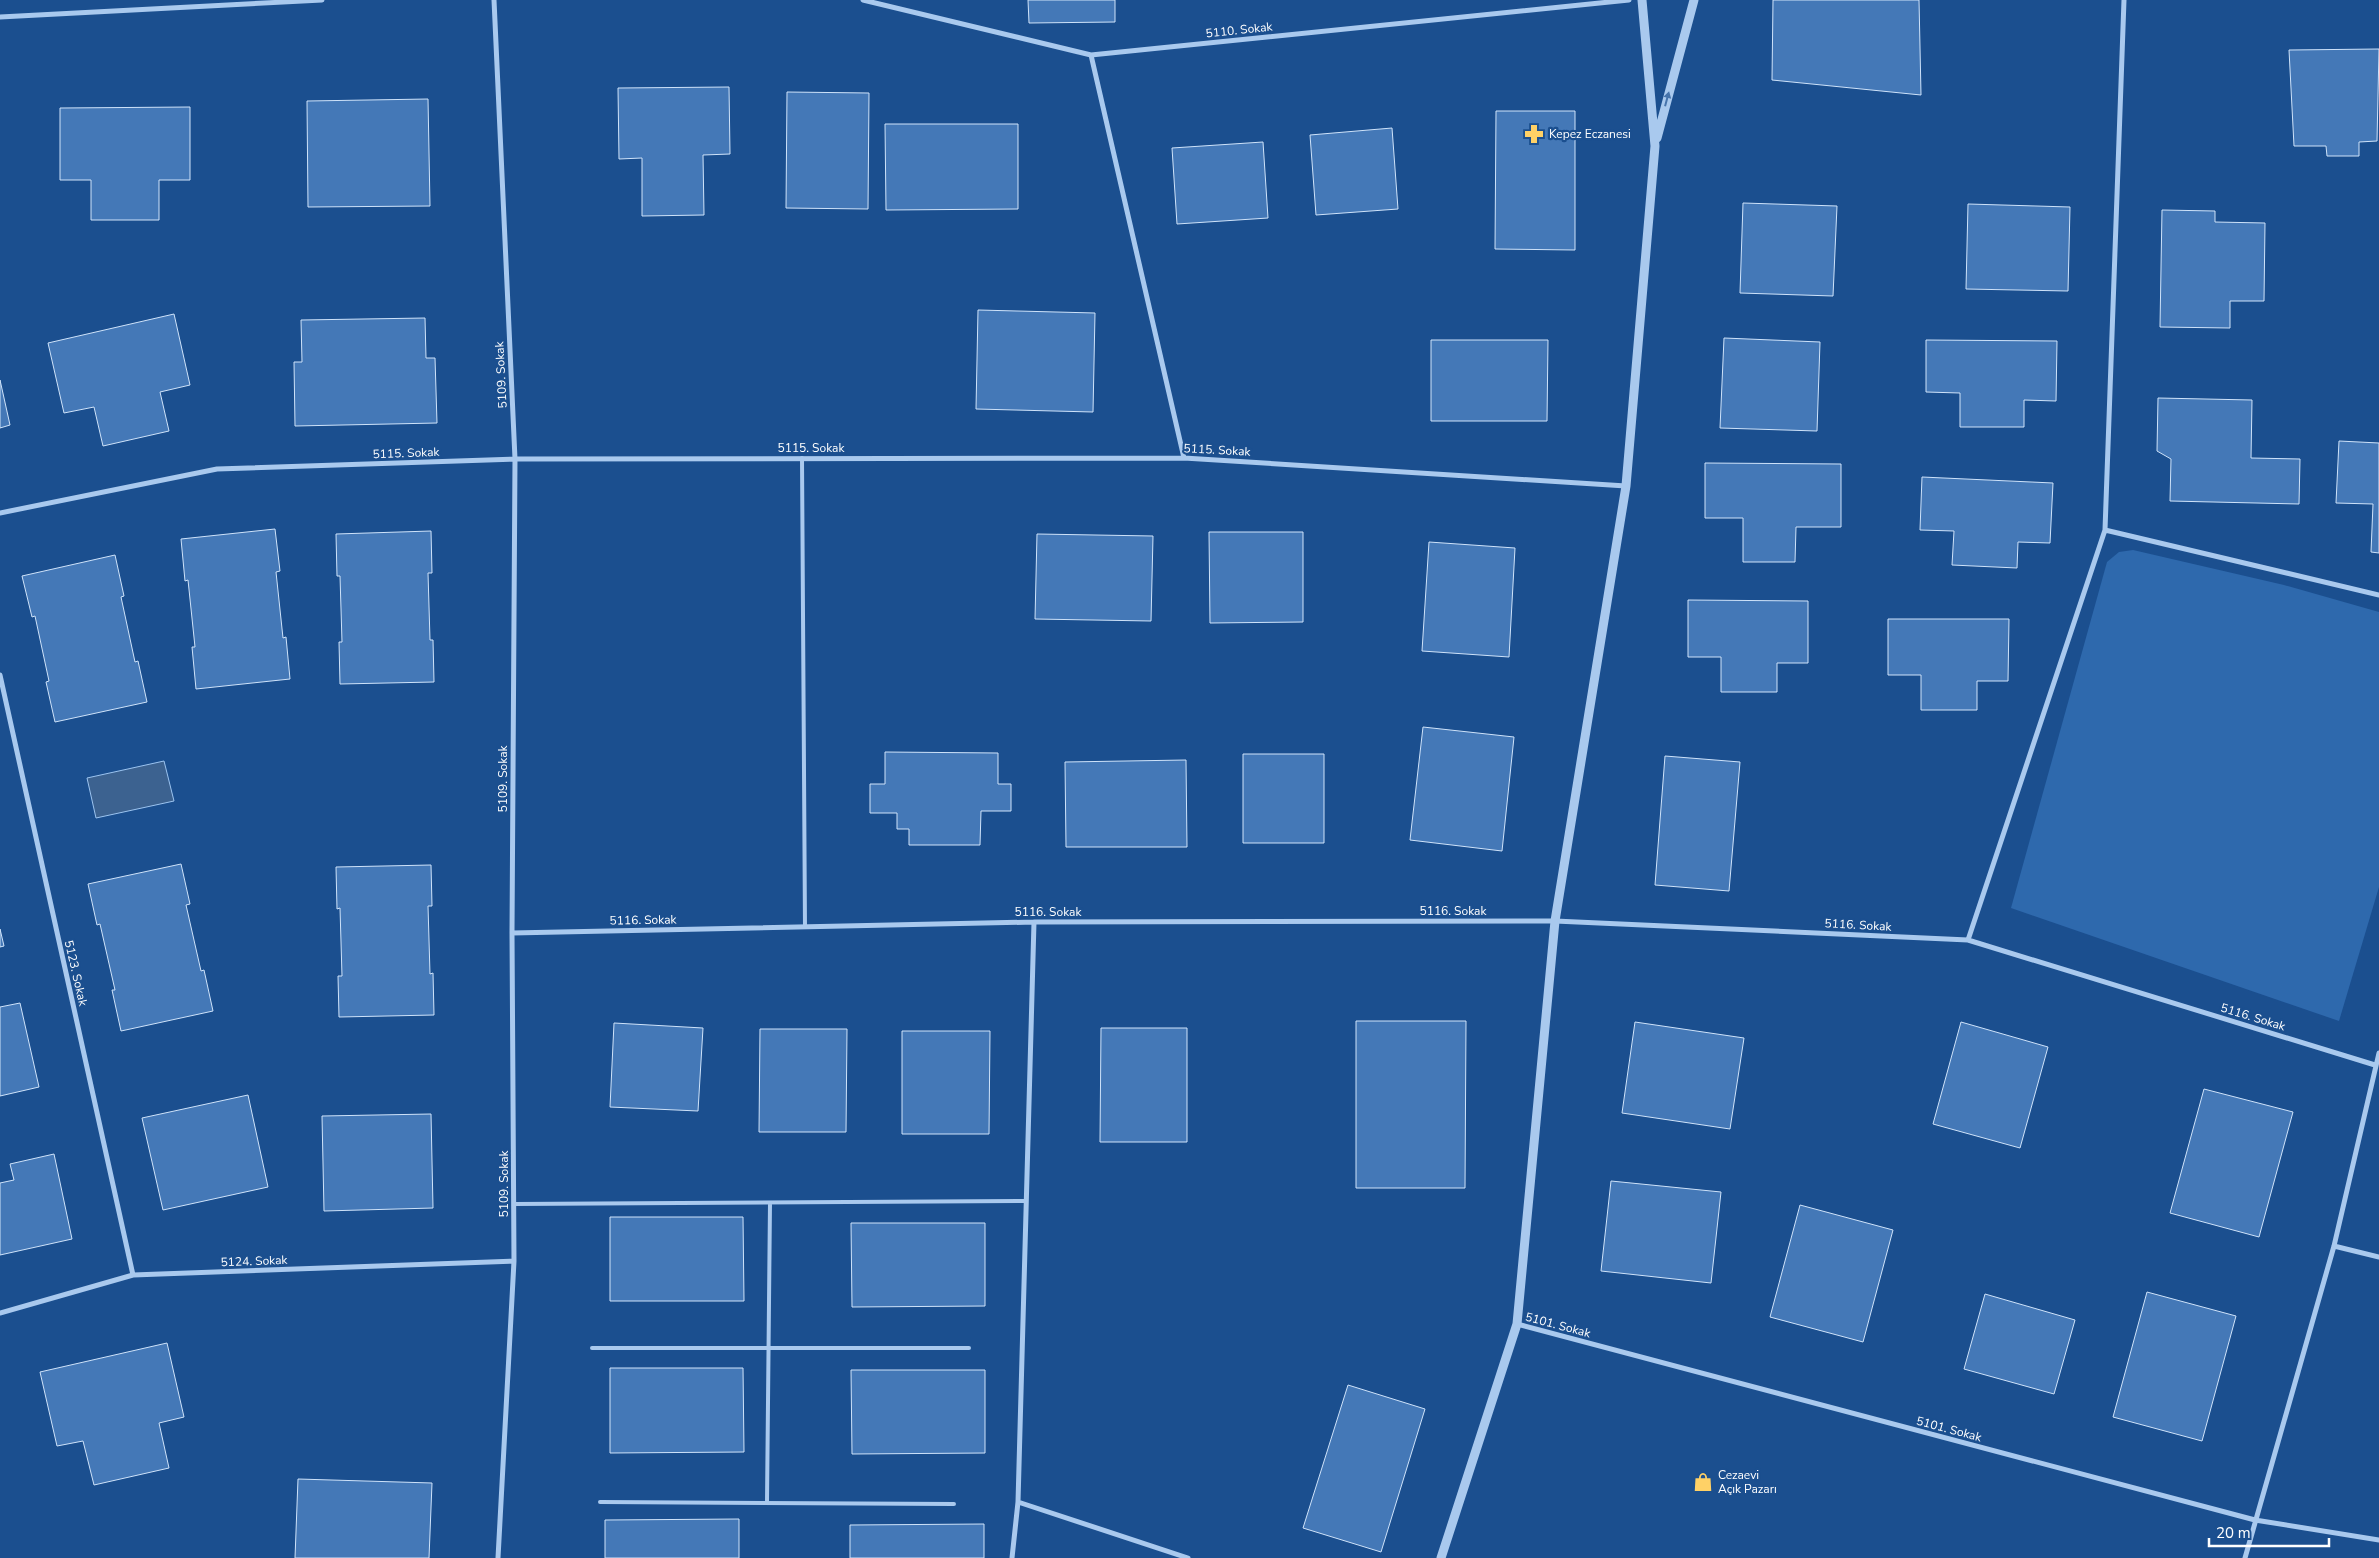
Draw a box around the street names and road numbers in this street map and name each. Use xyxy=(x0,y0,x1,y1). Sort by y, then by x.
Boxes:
street label: 5110. Sokak xyxy=(1205,18,1274,41)
street label: 5109. Sokak xyxy=(491,340,511,409)
street label: 5115. Sokak xyxy=(778,440,845,456)
street label: 5115. Sokak xyxy=(1183,440,1252,460)
street label: 5115. Sokak xyxy=(372,444,441,462)
street label: 5109. Sokak xyxy=(495,745,511,812)
street label: 5116. Sokak xyxy=(1420,903,1487,919)
street label: 5116. Sokak xyxy=(1015,904,1082,920)
street label: 5116. Sokak xyxy=(609,911,678,929)
street label: 5116. Sokak xyxy=(1824,915,1893,935)
street label: 5123. Sokak xyxy=(61,939,92,1008)
street label: 5116. Sokak xyxy=(2219,1000,2288,1035)
street label: 5109. Sokak xyxy=(496,1150,512,1217)
street label: 5124. Sokak xyxy=(220,1252,289,1270)
street label: 5101. Sokak xyxy=(1524,1309,1593,1342)
street label: 5101. Sokak xyxy=(1915,1413,1984,1446)

